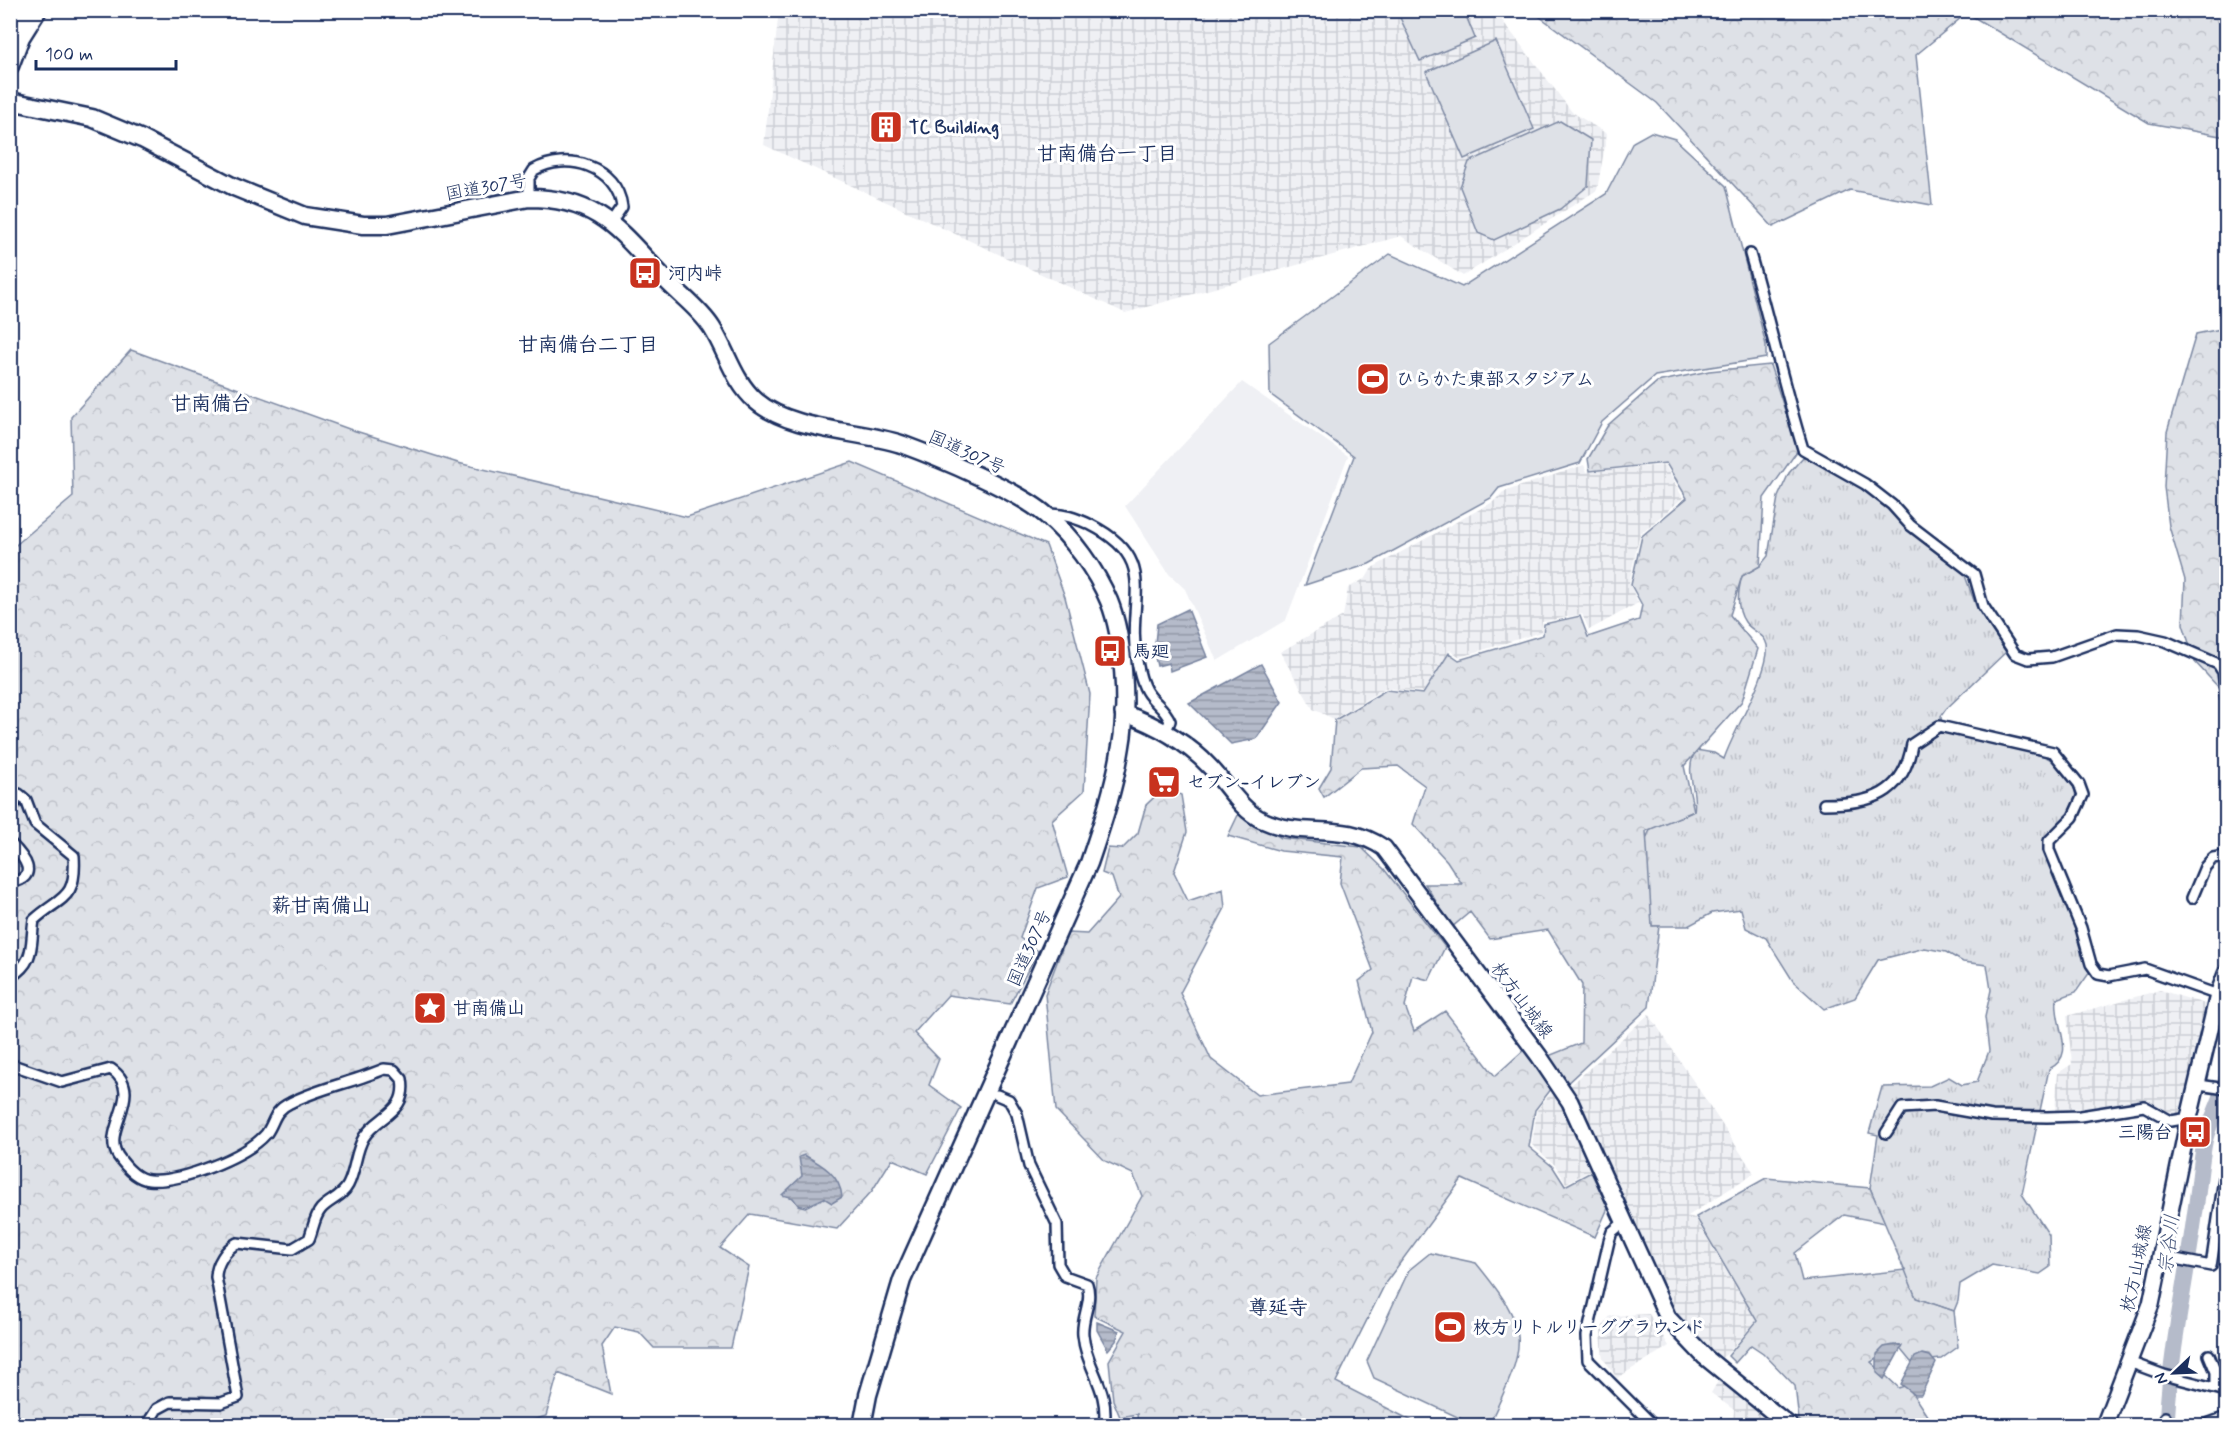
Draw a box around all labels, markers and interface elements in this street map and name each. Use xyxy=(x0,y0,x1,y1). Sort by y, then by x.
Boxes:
scale bar xyxy=(36,33,176,71)
text: 100 m xyxy=(45,43,93,67)
building icon: TC Building xyxy=(868,109,904,145)
place label: TC Building xyxy=(909,116,999,140)
district label: 甘南備台一丁目 xyxy=(1037,141,1177,168)
street label: 国道307号 xyxy=(443,169,529,207)
bus stop icon: 河内峠 xyxy=(627,255,663,291)
place label: 河内峠 xyxy=(668,262,722,286)
district label: 甘南備台二丁目 xyxy=(518,332,658,359)
sports icon: ひらかた東部スタジアム xyxy=(1355,361,1391,397)
place label: ひらかた東部スタジアム xyxy=(1396,368,1594,392)
district label: 甘南備台 xyxy=(171,391,251,418)
street label: 国道307号 xyxy=(924,425,1009,481)
bus stop icon: 馬廻 xyxy=(1092,633,1128,669)
place label: 馬廻 xyxy=(1133,640,1169,664)
supermarket icon: セブン-イレブン xyxy=(1146,764,1182,800)
place label: セブン-イレブン xyxy=(1187,771,1321,795)
district label: 薪甘南備山 xyxy=(271,893,371,920)
street label: 国道307号 xyxy=(1002,906,1058,991)
street label: 枚方山城線 xyxy=(1485,957,1558,1044)
place icon: 甘南備山 xyxy=(412,990,448,1026)
place label: 甘南備山 xyxy=(453,997,525,1021)
bus stop icon: 三陽台 xyxy=(2177,1114,2213,1150)
place label: 三陽台 xyxy=(2118,1121,2172,1145)
water label: 宗谷川 xyxy=(2152,1213,2187,1276)
street label: 枚方山城線 xyxy=(2116,1222,2158,1315)
district label: 尊延寺 xyxy=(1248,1295,1308,1322)
sports icon: 枚方リトルリーググラウンド xyxy=(1432,1309,1468,1345)
place label: 枚方リトルリーググラウンド xyxy=(1473,1316,1706,1340)
north arrow xyxy=(2144,1343,2204,1403)
text: N xyxy=(2150,1369,2173,1387)

